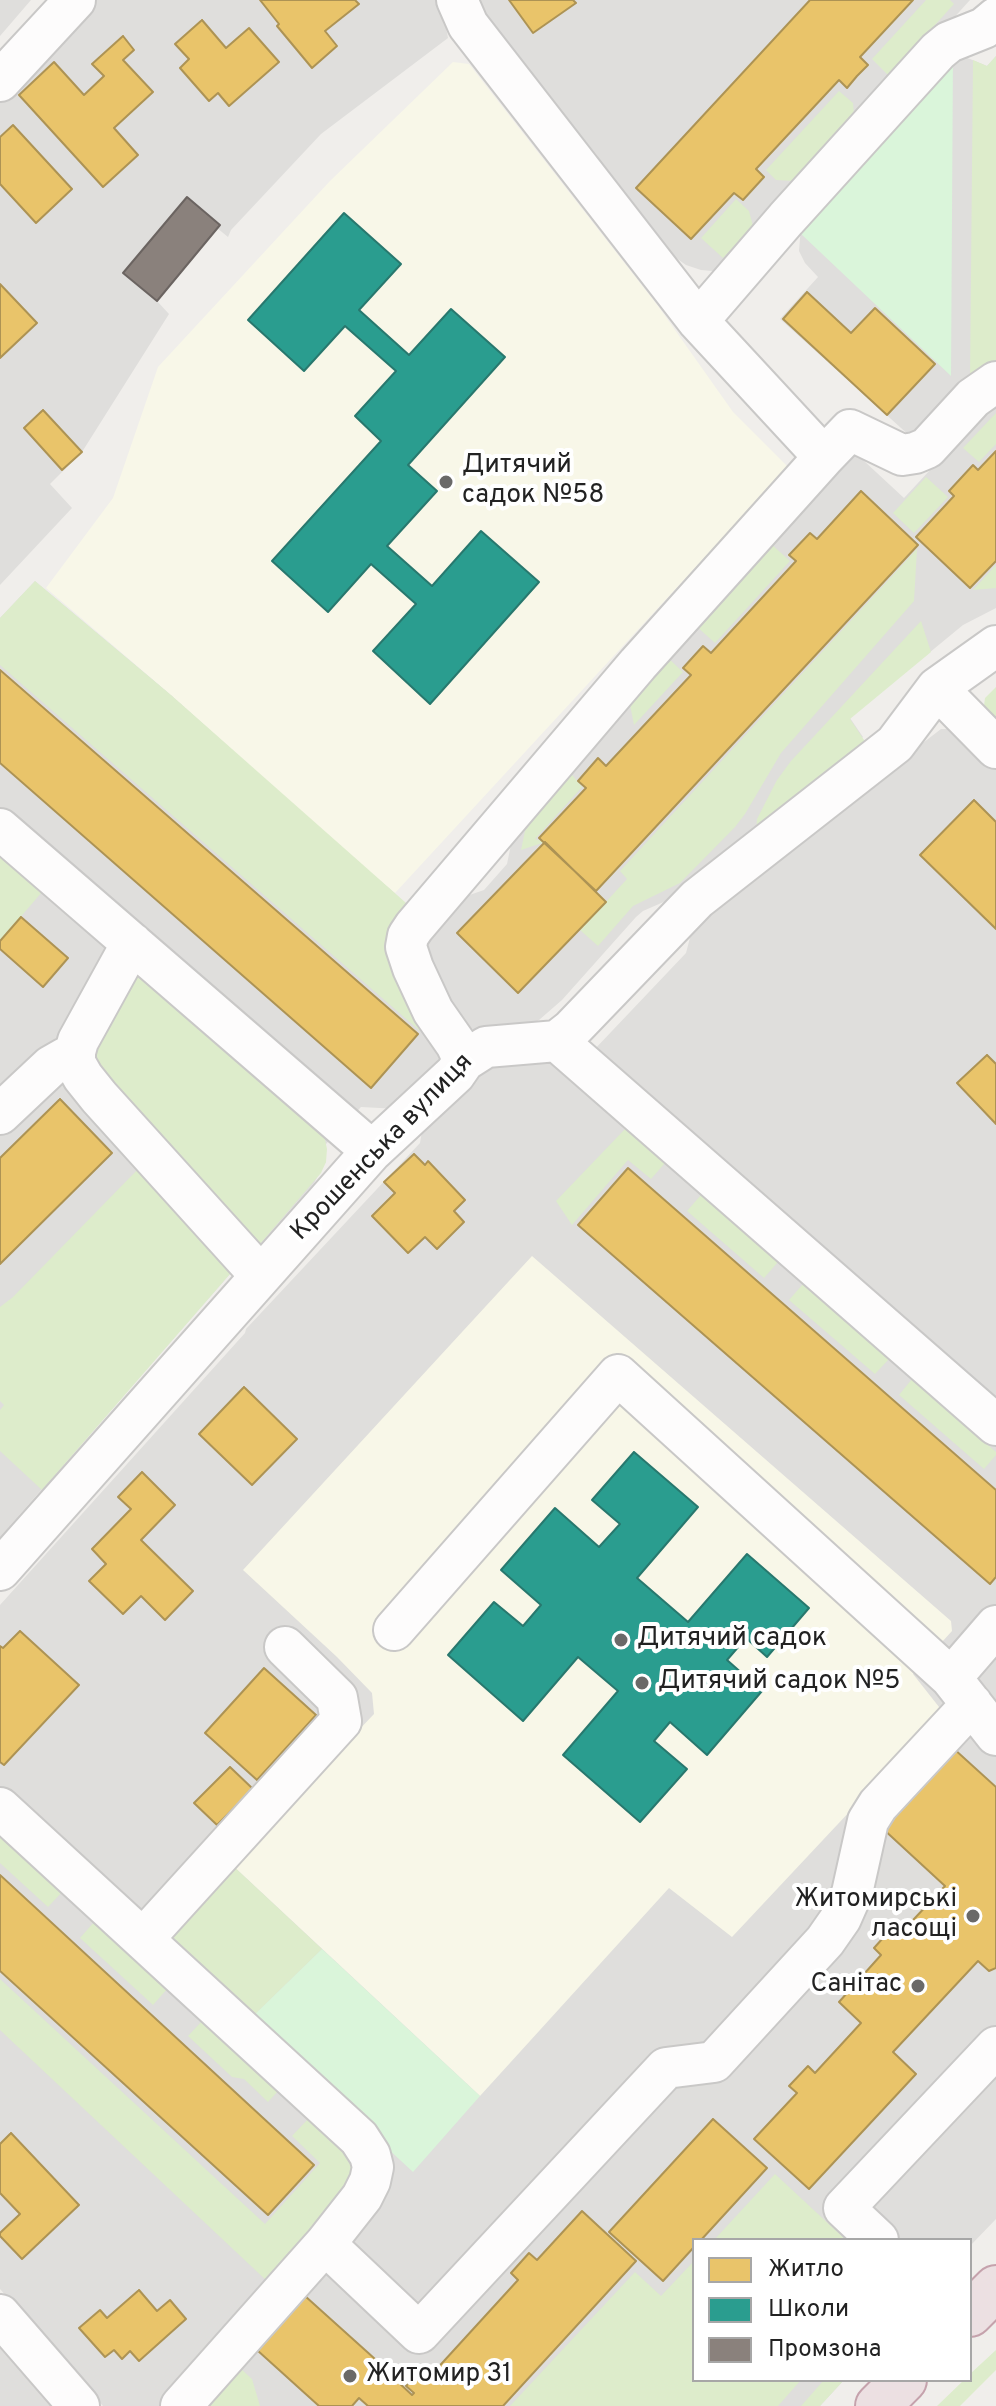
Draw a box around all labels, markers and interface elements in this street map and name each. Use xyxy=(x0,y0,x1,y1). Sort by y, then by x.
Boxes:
place label: Дитячий садок №58 xyxy=(462,451,604,512)
marker: Дитячий садок №58 xyxy=(437,473,455,491)
street label: Крошенська вулиця xyxy=(285,1048,481,1248)
place label: Дитячий садок xyxy=(637,1624,827,1656)
marker: Дитячий садок xyxy=(612,1631,630,1649)
place label: Дитячий садок №5 xyxy=(658,1667,900,1699)
marker: Дитячий садок №5 xyxy=(633,1674,651,1692)
place label: Житомирські ласощі xyxy=(794,1885,957,1946)
marker: Житомирські ласощі xyxy=(964,1907,982,1925)
place label: Санітас xyxy=(811,1970,902,2002)
marker: Санітас xyxy=(909,1977,927,1995)
legend xyxy=(692,2238,972,2382)
text: Житло xyxy=(768,2255,844,2285)
text: Школи xyxy=(768,2295,849,2325)
text: Промзона xyxy=(768,2335,881,2365)
place label: Житомир 31 xyxy=(366,2360,512,2392)
marker: Житомир 31 xyxy=(341,2367,359,2385)

